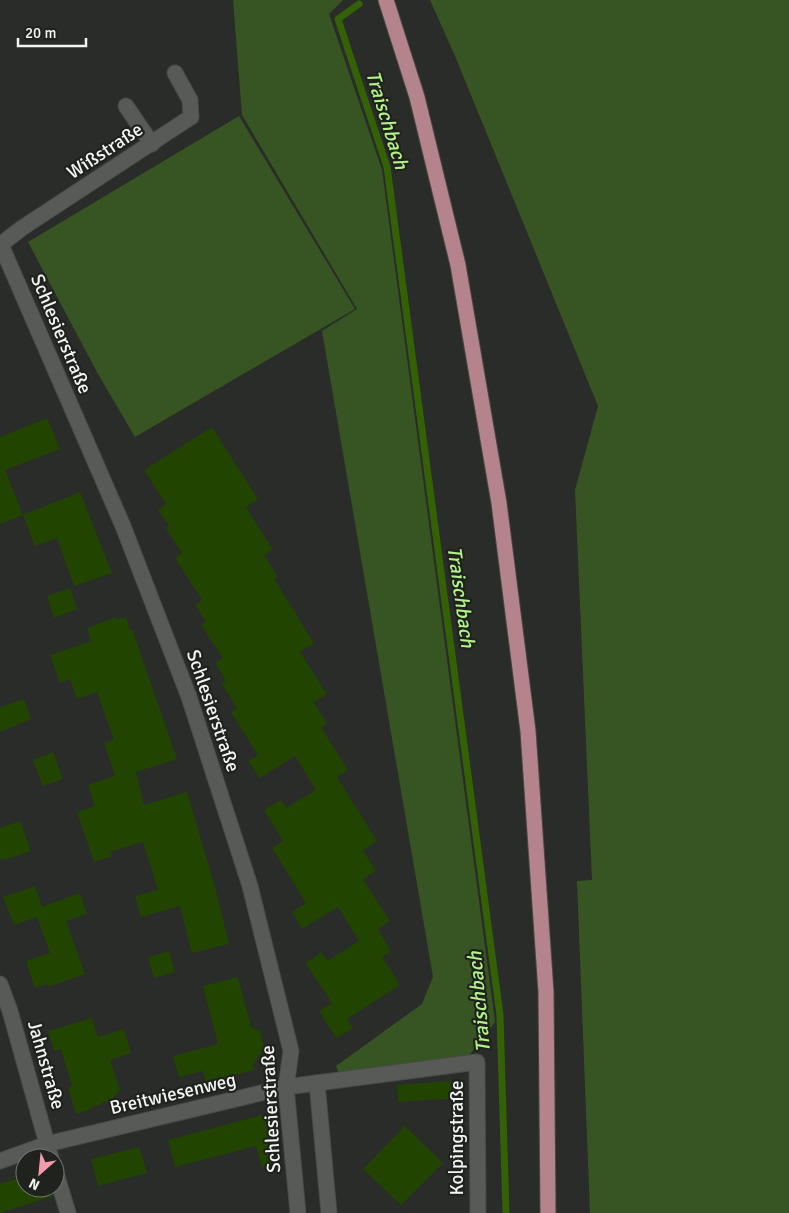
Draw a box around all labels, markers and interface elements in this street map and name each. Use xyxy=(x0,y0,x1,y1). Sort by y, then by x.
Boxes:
scale bar xyxy=(18,15,85,47)
text: 20 m xyxy=(25,24,56,42)
water label: Traischbach xyxy=(360,68,414,173)
street label: Wißstraße xyxy=(62,118,148,184)
street label: Schlesierstraße xyxy=(25,271,97,397)
water label: Traischbach xyxy=(442,545,481,650)
street label: Schlesierstraße xyxy=(181,647,245,775)
water label: Traischbach xyxy=(462,949,496,1054)
street label: Jahnstraße xyxy=(22,1018,70,1112)
street label: Schlesierstraße xyxy=(256,1045,286,1173)
street label: Breitwiesenweg xyxy=(108,1068,238,1120)
street label: Kolpingstraße xyxy=(445,1081,469,1195)
north arrow xyxy=(15,1148,65,1198)
text: N xyxy=(26,1174,43,1194)

